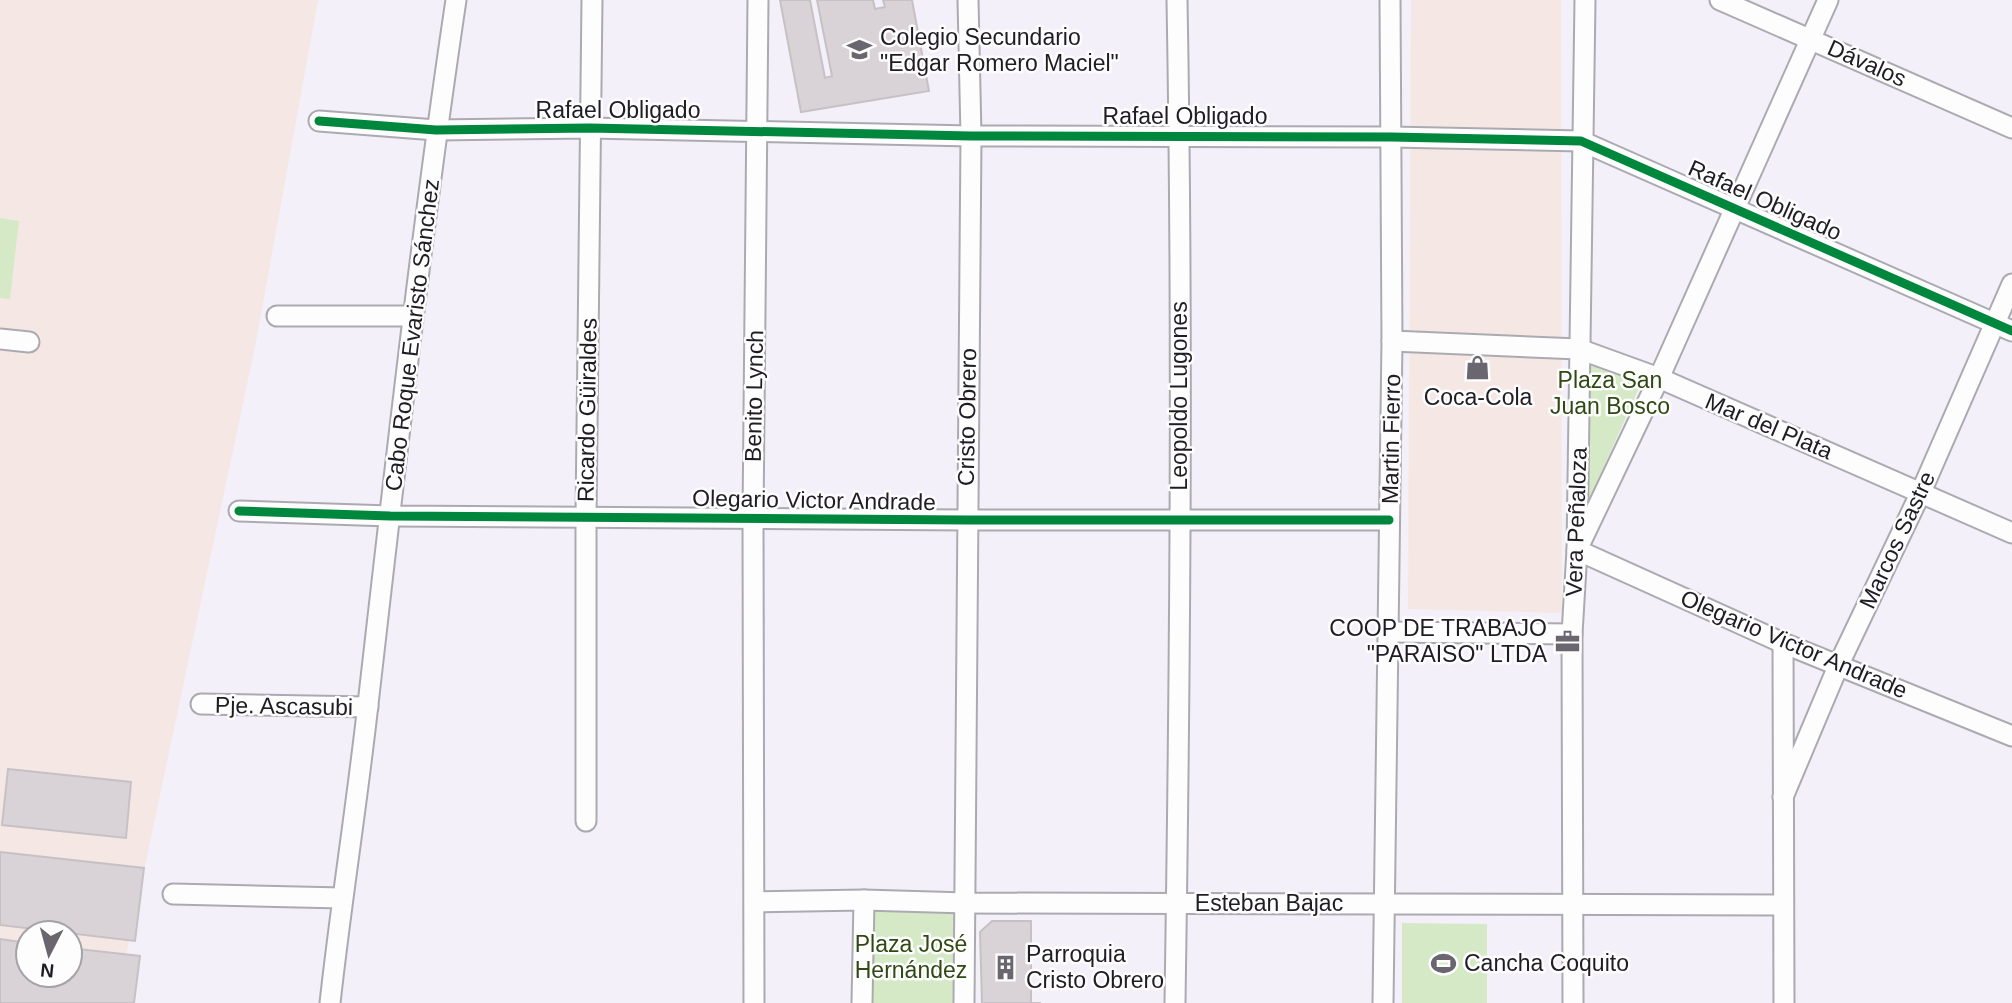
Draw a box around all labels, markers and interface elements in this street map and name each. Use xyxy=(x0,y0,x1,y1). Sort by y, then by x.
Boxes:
place label: Colegio Secundario "Edgar Romero Maciel" xyxy=(880,24,1119,76)
street label: Dávalos xyxy=(1824,34,1910,92)
school or university icon: Colegio Secundario "Edgar Romero Maciel" xyxy=(846,36,874,64)
street label: Rafael Obligado xyxy=(536,97,700,123)
street label: Rafael Obligado xyxy=(1103,103,1267,129)
street label: Rafael Obligado xyxy=(1684,155,1846,245)
street label: Cabo Roque Evaristo Sánchez xyxy=(380,177,444,493)
street label: Leopoldo Lugones xyxy=(1166,301,1192,491)
street label: Ricardo Güiraldes xyxy=(572,318,602,502)
street label: Benito Lynch xyxy=(740,330,768,462)
street label: Cristo Obrero xyxy=(953,348,981,486)
shop icon: Coca-Cola xyxy=(1464,353,1492,381)
park label: Plaza San Juan Bosco xyxy=(1550,367,1670,419)
street label: Martin Fierro xyxy=(1377,374,1405,504)
place label: Coca-Cola xyxy=(1424,384,1533,410)
street label: Mar del Plata xyxy=(1702,388,1837,465)
street label: Vera Peñaloza xyxy=(1560,447,1592,597)
street label: Marcos Sastre xyxy=(1854,467,1940,613)
street label: Olegario Victor Andrade xyxy=(692,485,936,515)
street label: Olegario Victor Andrade xyxy=(1677,584,1911,704)
place label: COOP DE TRABAJO "PARAISO" LTDA xyxy=(1329,615,1548,667)
office icon: COOP DE TRABAJO "PARAISO" LTDA xyxy=(1553,627,1581,655)
street label: Pje. Ascasubi xyxy=(215,692,353,720)
street label: Esteban Bajac xyxy=(1195,890,1343,916)
north arrow xyxy=(14,919,84,989)
park label: Plaza José Hernández xyxy=(855,931,967,983)
place label: Parroquia Cristo Obrero xyxy=(1026,941,1164,993)
sports icon: Cancha Coquito xyxy=(1430,949,1458,977)
place label: Cancha Coquito xyxy=(1464,950,1629,976)
building icon: Parroquia Cristo Obrero xyxy=(992,953,1020,981)
text: N xyxy=(39,959,55,982)

